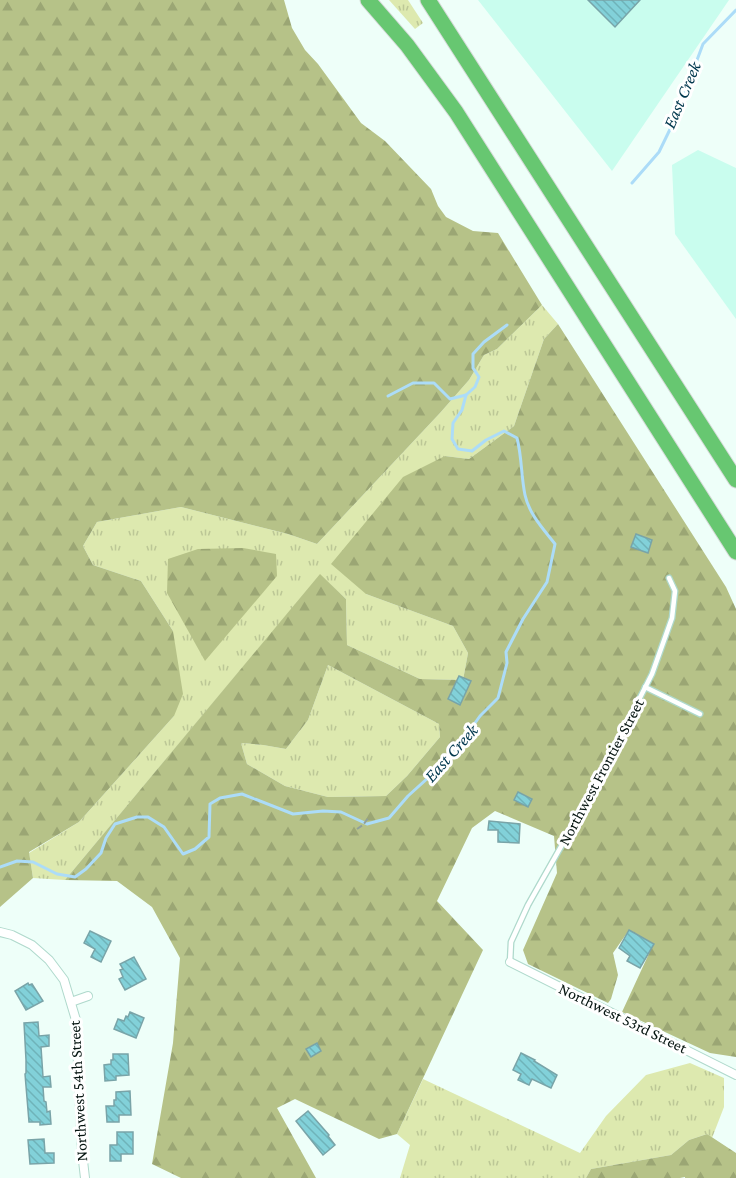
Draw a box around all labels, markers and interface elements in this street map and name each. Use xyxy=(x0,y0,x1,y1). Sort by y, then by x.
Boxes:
water label: East Creek xyxy=(659,58,705,131)
street label: Northwest Frontier Street xyxy=(555,695,647,848)
water label: East Creek xyxy=(420,719,483,786)
street label: Northwest 53rd Street xyxy=(556,980,690,1057)
street label: Northwest 54th Street xyxy=(66,1019,90,1162)

